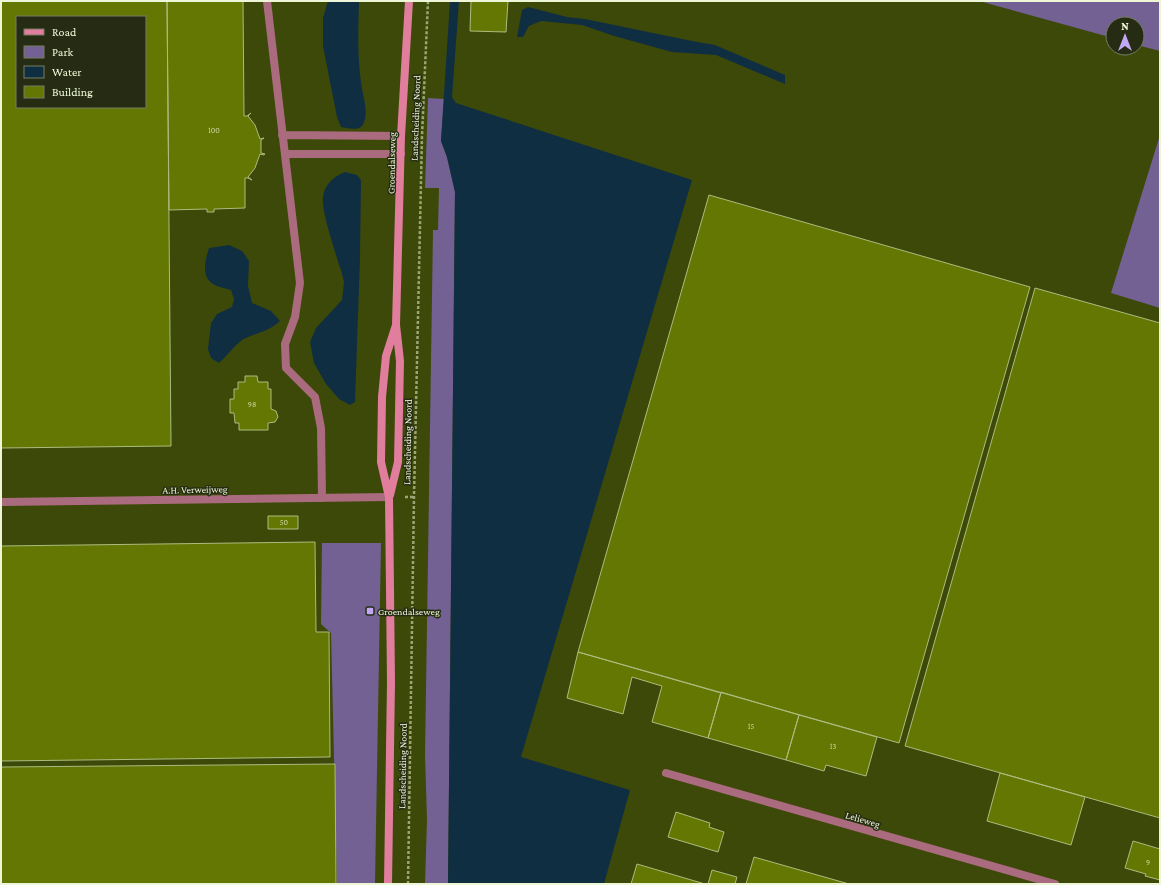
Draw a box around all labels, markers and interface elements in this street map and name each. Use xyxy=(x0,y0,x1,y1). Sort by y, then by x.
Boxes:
legend xyxy=(16,16,146,108)
north arrow xyxy=(1105,16,1145,56)
text: N xyxy=(1121,20,1129,32)
text: Road xyxy=(52,25,77,39)
text: Park xyxy=(52,45,74,59)
text: Water xyxy=(52,65,82,79)
street label: Landscheiding Noord xyxy=(409,74,423,161)
text: Building xyxy=(52,85,93,99)
house number: 100 xyxy=(208,126,220,135)
street label: Groendalseweg xyxy=(385,132,398,194)
street label: Landscheiding Noord xyxy=(401,398,414,485)
house number: 98 xyxy=(248,400,256,409)
street label: A.H. Verweijweg xyxy=(162,483,228,497)
house number: 50 xyxy=(280,518,289,527)
marker: Groendalseweg xyxy=(365,606,375,616)
place label: Groendalseweg xyxy=(378,606,440,617)
street label: Landscheiding Noord xyxy=(396,722,409,809)
house number: 15 xyxy=(748,722,754,731)
house number: 13 xyxy=(830,742,836,751)
street label: Lelieweg xyxy=(844,809,882,830)
house number: 9 xyxy=(1146,858,1150,867)

